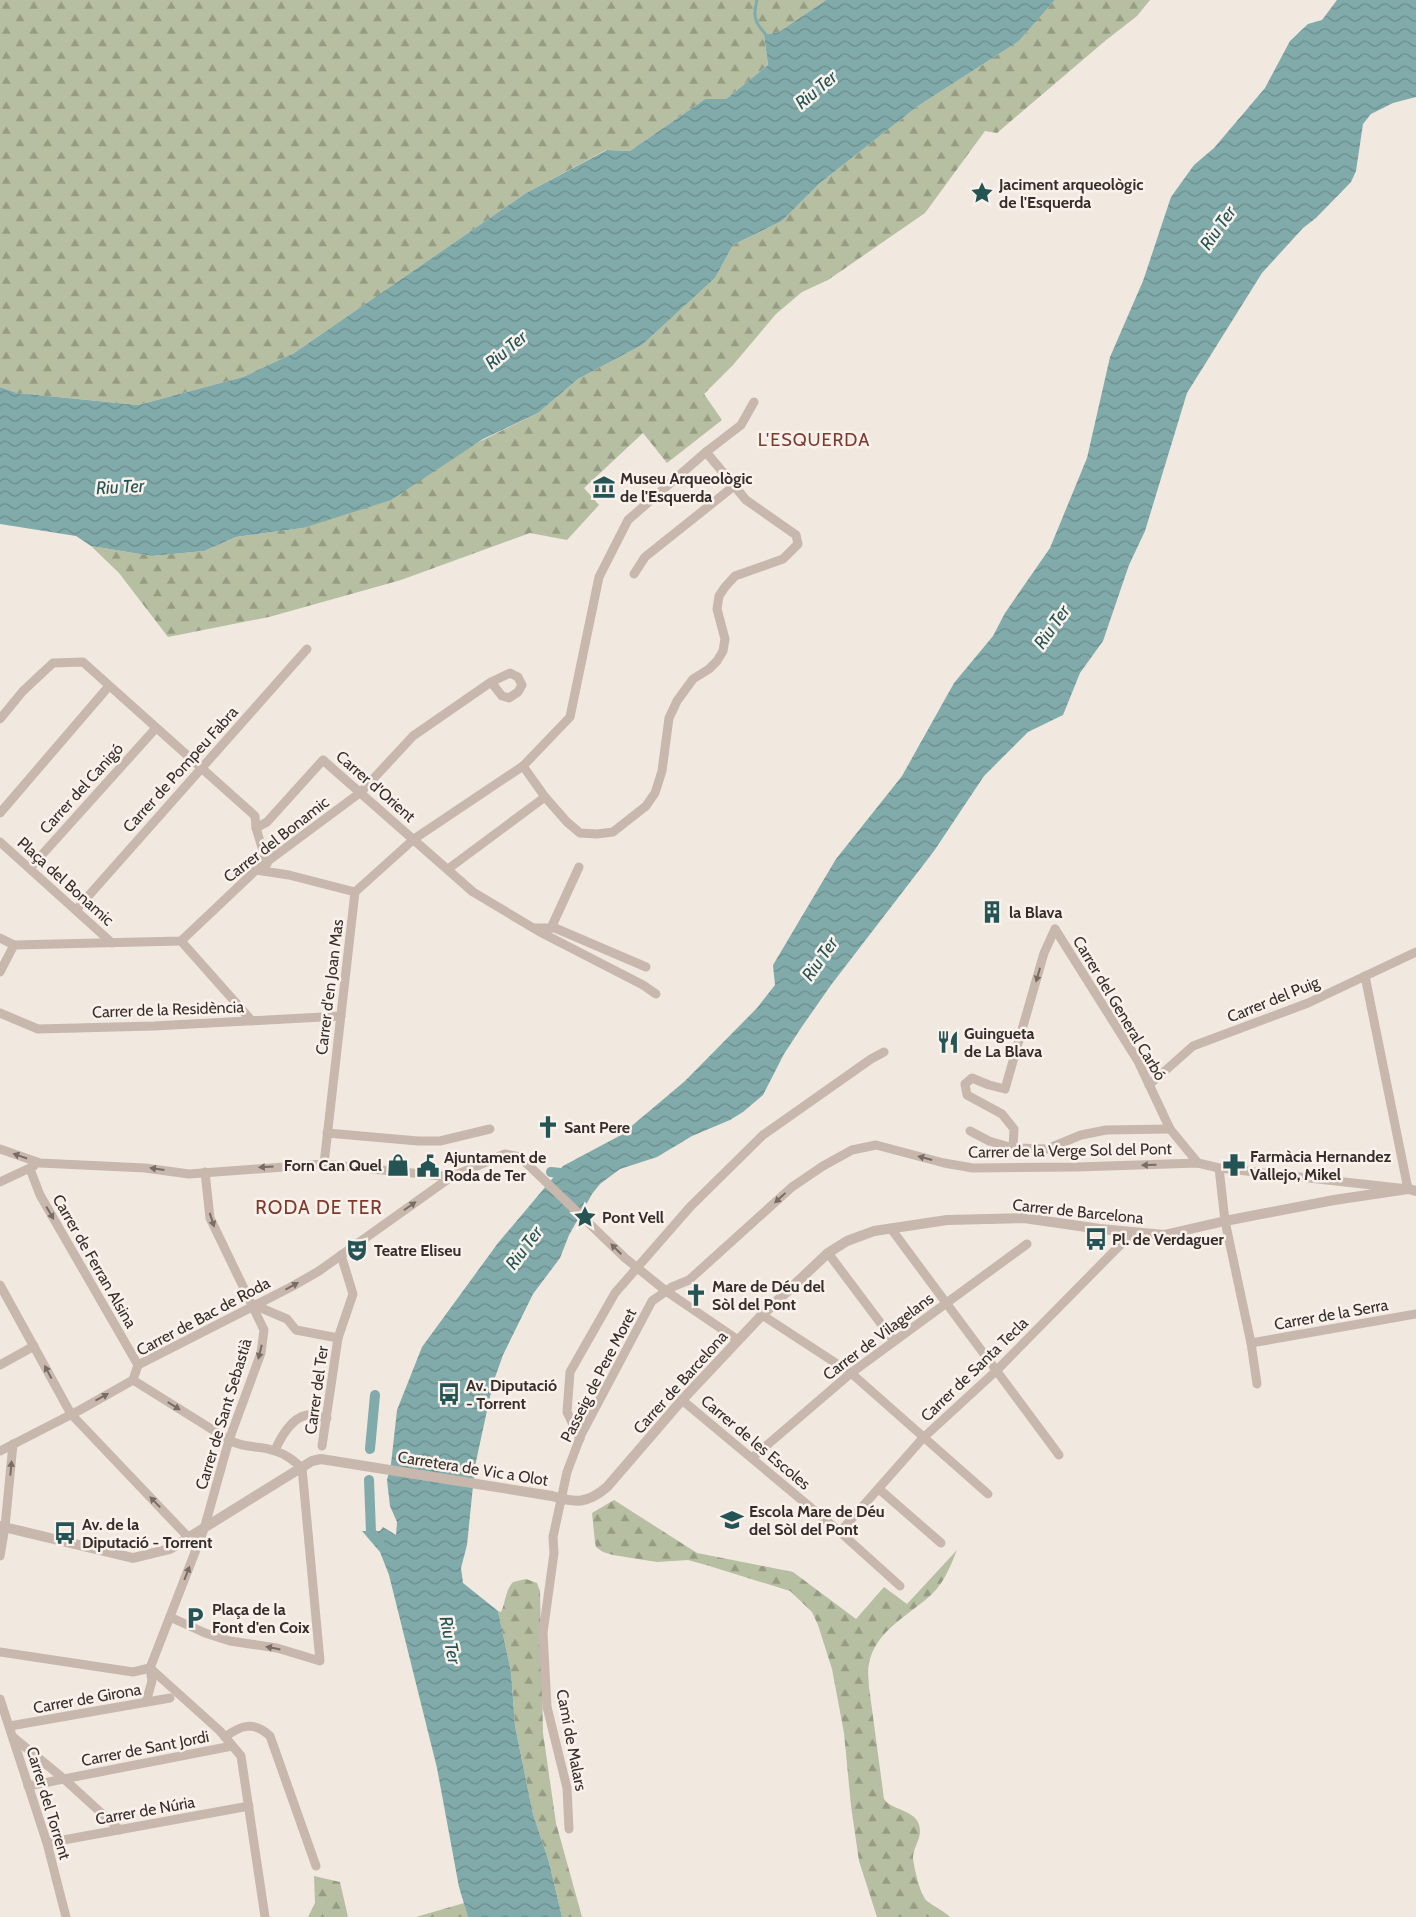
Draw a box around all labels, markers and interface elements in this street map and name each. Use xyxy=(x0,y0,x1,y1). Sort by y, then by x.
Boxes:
water label: Riu Ter xyxy=(790,65,843,114)
place label: Jaciment arqueològic de l'Esquerda xyxy=(998,175,1144,212)
place icon: Jaciment arqueològic de l'Esquerda xyxy=(969,180,995,206)
water label: Riu Ter xyxy=(1195,201,1242,254)
water label: Riu Ter xyxy=(480,325,533,374)
district label: L'ESQUERDA xyxy=(758,429,870,451)
place label: Museu Arqueològic de l'Esquerda xyxy=(620,469,753,506)
museum icon: Museu Arqueològic de l'Esquerda xyxy=(591,474,617,500)
water label: Riu Ter xyxy=(95,475,146,499)
water label: Riu Ter xyxy=(1029,600,1076,653)
street label: Carrer de Pompeu Fabra xyxy=(119,702,242,836)
street label: Carrer del Canigó xyxy=(36,739,127,838)
street label: Carrer d'Orient xyxy=(332,747,420,826)
street label: Carrer del Bonamic xyxy=(220,792,333,886)
street label: Plaça del Bonamic xyxy=(14,833,118,930)
building icon: la Blava xyxy=(979,899,1005,925)
place label: la Blava xyxy=(1009,903,1062,922)
street label: Carrer d'en Joan Mas xyxy=(312,918,347,1056)
water label: Riu Ter xyxy=(797,932,844,985)
street label: Carrer del General Carbó xyxy=(1069,933,1170,1084)
one-way arrow xyxy=(1034,967,1042,983)
street label: Carrer del Puig xyxy=(1224,972,1323,1027)
street label: Carrer de la Residència xyxy=(92,997,245,1022)
place label: Guingueta de La Blava xyxy=(964,1024,1042,1061)
restaurant icon: Guingueta de La Blava xyxy=(935,1029,961,1055)
church icon: Sant Pere xyxy=(535,1114,561,1140)
place label: Sant Pere xyxy=(564,1118,630,1137)
street label: Carrer de la Verge Sol del Pont xyxy=(968,1139,1173,1162)
place label: Farmàcia Hernandez Vallejo, Mikel xyxy=(1250,1147,1392,1184)
place label: Ajuntament de Roda de Ter xyxy=(444,1148,546,1185)
one-way arrow xyxy=(12,1152,27,1160)
shop icon: Forn Can Quel xyxy=(385,1152,411,1178)
pharmacy icon: Farmàcia Hernandez Vallejo, Mikel xyxy=(1221,1152,1247,1178)
public building icon: Ajuntament de Roda de Ter xyxy=(415,1153,441,1179)
one-way arrow xyxy=(918,1154,933,1162)
place label: Forn Can Quel xyxy=(284,1156,382,1175)
one-way arrow xyxy=(1141,1161,1157,1169)
one-way arrow xyxy=(257,1164,273,1172)
one-way arrow xyxy=(149,1165,165,1173)
street label: Carrer de Ferran Alsina xyxy=(49,1191,141,1332)
one-way arrow xyxy=(774,1192,786,1204)
street label: Carrer de Barcelona xyxy=(1012,1195,1145,1228)
district label: RODA DE TER xyxy=(255,1196,383,1219)
one-way arrow xyxy=(403,1201,417,1211)
place icon: Pont Vell xyxy=(572,1204,598,1230)
one-way arrow xyxy=(46,1207,55,1220)
place label: Pont Vell xyxy=(602,1208,664,1227)
one-way arrow xyxy=(209,1213,217,1228)
water label: Riu Ter xyxy=(501,1221,548,1274)
bus stop icon: Pl. de Verdaguer xyxy=(1083,1226,1109,1252)
place label: Pl. de Verdaguer xyxy=(1112,1230,1224,1249)
theatre icon: Teatre Eliseu xyxy=(344,1237,370,1263)
place label: Teatre Eliseu xyxy=(374,1241,461,1260)
one-way arrow xyxy=(611,1243,623,1255)
street label: Carrer de Bac de Roda xyxy=(133,1273,274,1360)
place label: Mare de Déu del Sòl del Pont xyxy=(712,1277,825,1314)
one-way arrow xyxy=(285,1282,299,1290)
church icon: Mare de Déu del Sòl del Pont xyxy=(683,1282,709,1308)
street label: Carrer de Vilagelans xyxy=(819,1288,938,1384)
street label: Carrer de la Serra xyxy=(1273,1295,1390,1334)
street label: Passeig de Pere Moret xyxy=(556,1305,641,1445)
street label: Carrer de Santa Tecla xyxy=(917,1313,1032,1425)
street label: Carrer de Barcelona xyxy=(629,1327,732,1438)
street label: Carrer de Sant Sebastià xyxy=(191,1336,256,1492)
one-way arrow xyxy=(256,1344,264,1359)
street label: Carrer del Ter xyxy=(301,1344,332,1436)
one-way arrow xyxy=(44,1364,52,1379)
place label: Av. Diputació - Torrent xyxy=(466,1376,557,1413)
bus stop icon: Av. Diputació - Torrent xyxy=(436,1381,462,1407)
street label: Carrer de les Escoles xyxy=(697,1391,815,1494)
one-way arrow xyxy=(96,1393,109,1402)
one-way arrow xyxy=(168,1401,181,1411)
street label: Carretera de Vic a Olot xyxy=(396,1447,550,1490)
one-way arrow xyxy=(7,1460,15,1476)
one-way arrow xyxy=(149,1497,161,1509)
place label: Escola Mare de Déu del Sòl del Pont xyxy=(749,1502,885,1539)
school or university icon: Escola Mare de Déu del Sòl del Pont xyxy=(719,1507,745,1533)
place label: Av. de la Diputació - Torrent xyxy=(82,1515,213,1552)
bus stop icon: Av. de la Diputació - Torrent xyxy=(52,1520,78,1546)
one-way arrow xyxy=(183,1565,191,1580)
place label: Plaça de la Font d'en Coix xyxy=(212,1600,310,1637)
parking icon: Plaça de la Font d'en Coix xyxy=(182,1605,208,1631)
water label: Riu Ter xyxy=(435,1614,466,1667)
one-way arrow xyxy=(265,1643,281,1651)
street label: Carrer de Girona xyxy=(32,1680,143,1717)
street label: Camí de Malars xyxy=(552,1688,591,1793)
street label: Carrer de Sant Jordi xyxy=(80,1727,211,1770)
street label: Carrer del Torrent xyxy=(22,1744,75,1862)
street label: Carrer de Núria xyxy=(94,1792,197,1829)

